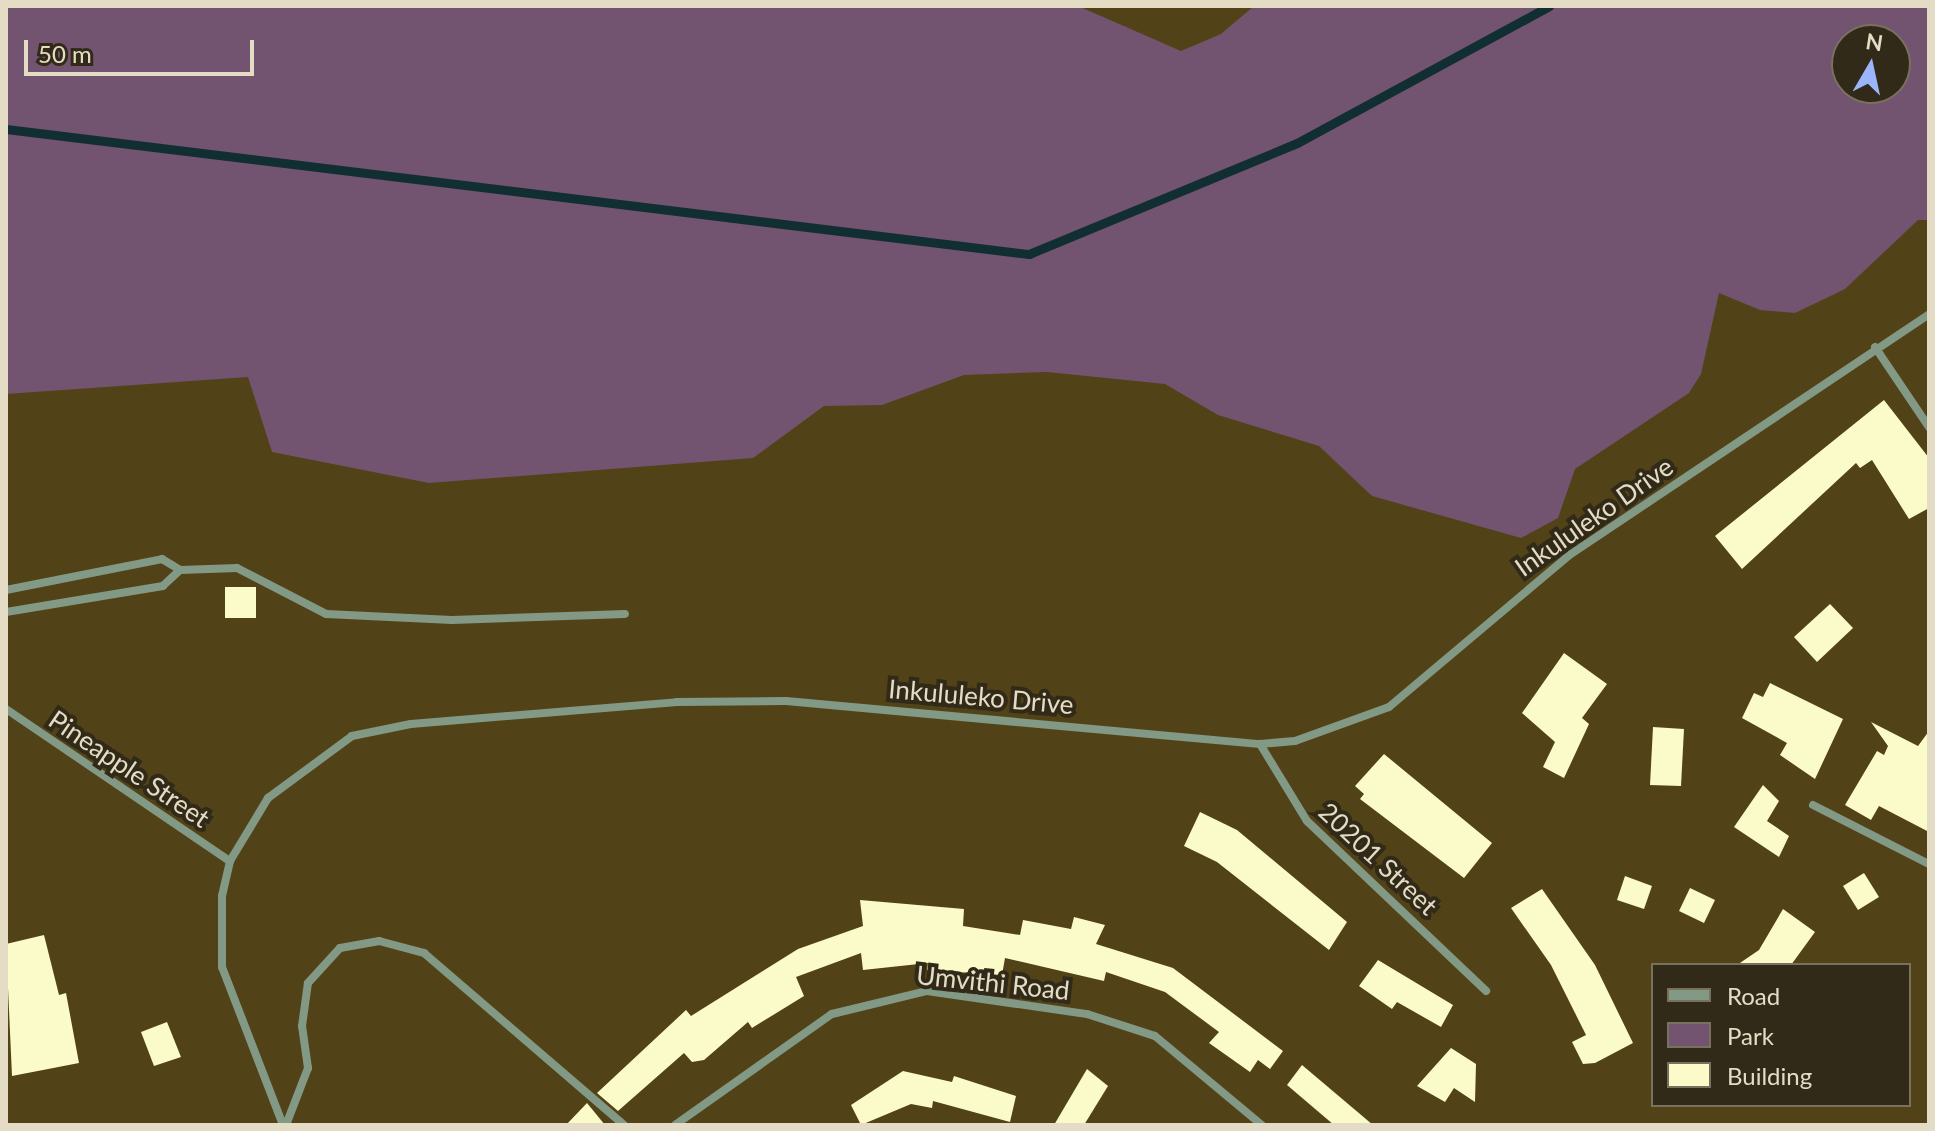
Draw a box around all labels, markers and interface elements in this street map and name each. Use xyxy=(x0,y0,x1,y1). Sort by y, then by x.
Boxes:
scale bar xyxy=(28,24,258,74)
north arrow xyxy=(1831,24,1911,104)
text: N xyxy=(1864,27,1885,56)
text: 50 m xyxy=(38,39,92,68)
street label: Inkululeko Drive xyxy=(1509,451,1679,583)
street label: Inkululeko Drive xyxy=(887,673,1075,721)
street label: Pineapple Street xyxy=(43,704,215,834)
street label: 20201 Street xyxy=(1312,796,1444,922)
street label: Umvithi Road xyxy=(915,959,1071,1007)
legend xyxy=(1651,963,1911,1107)
text: Road xyxy=(1727,981,1780,1010)
text: Park xyxy=(1727,1021,1774,1050)
text: Building xyxy=(1727,1061,1812,1090)

